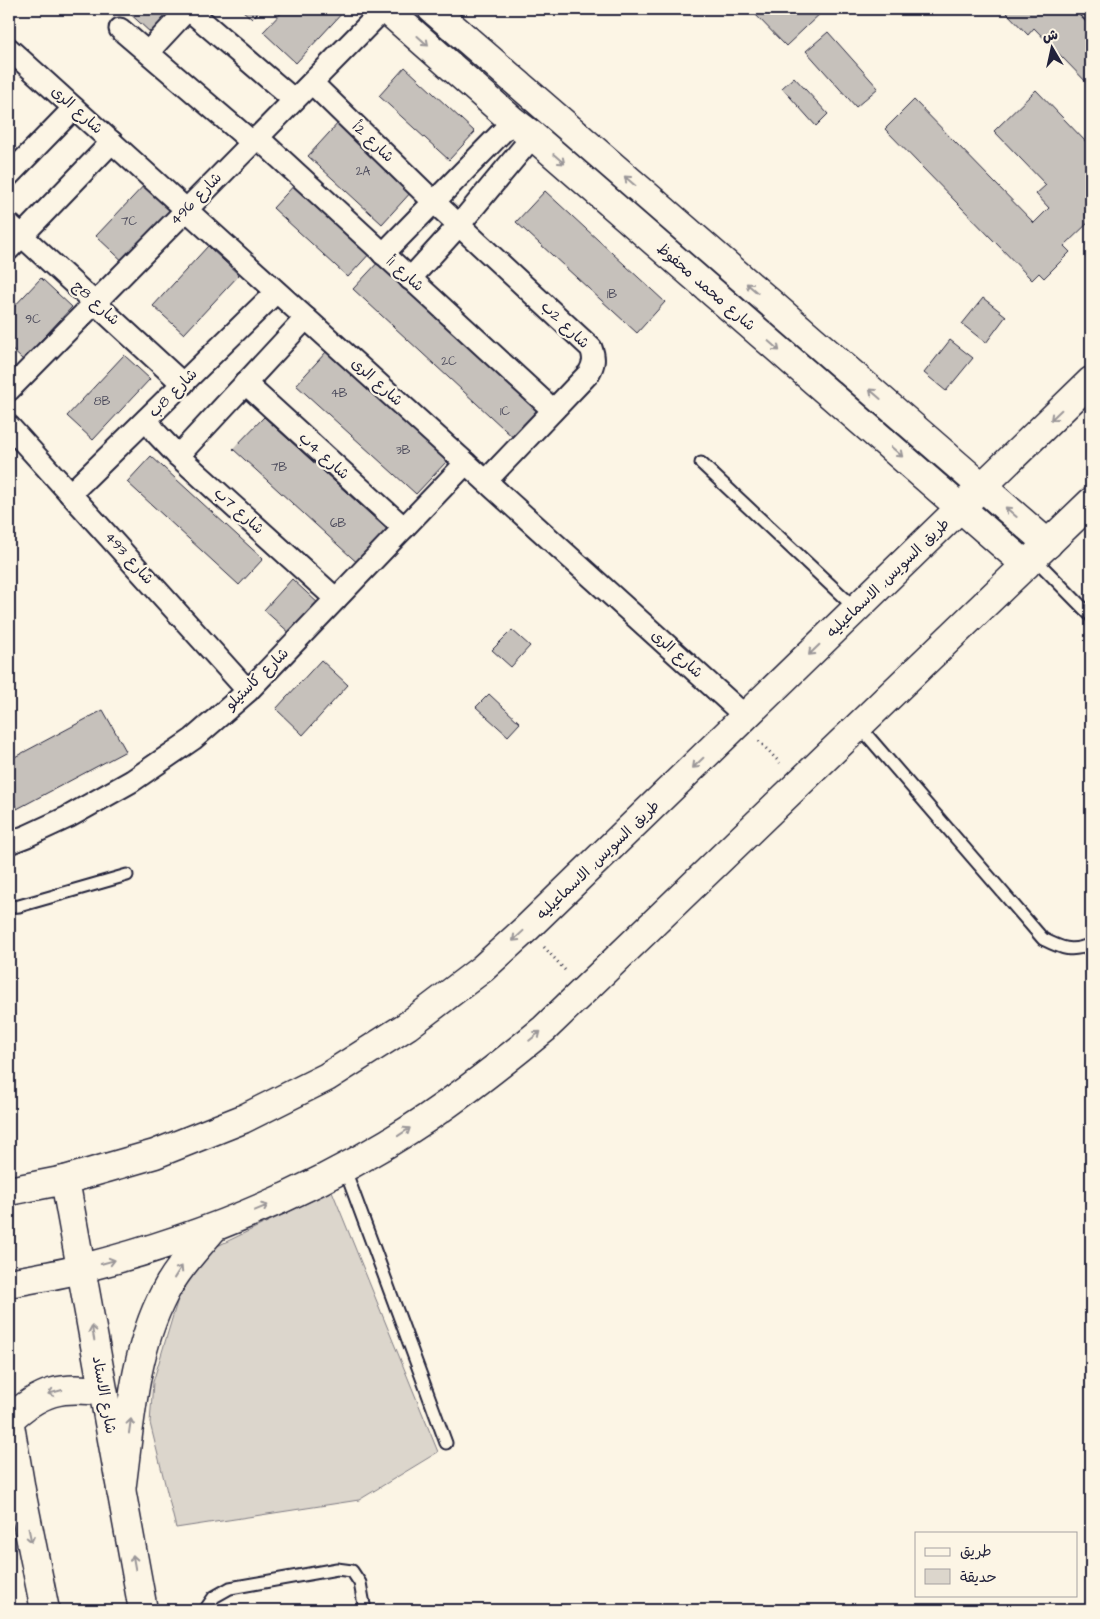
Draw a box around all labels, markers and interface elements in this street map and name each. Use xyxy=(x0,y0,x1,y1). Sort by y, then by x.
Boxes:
north arrow xyxy=(1028,22,1078,72)
text: ش xyxy=(1041,25,1059,47)
one-way arrow xyxy=(416,35,429,47)
street label: شارع الرى xyxy=(46,81,108,139)
street label: شارع 2أ xyxy=(347,117,399,167)
one-way arrow xyxy=(552,153,565,164)
house number: 2A xyxy=(356,163,371,180)
street label: شارع 496 xyxy=(165,168,227,230)
one-way arrow xyxy=(623,175,636,187)
house number: 7C xyxy=(121,213,137,230)
street label: شارع محمد محفوظ xyxy=(652,238,760,336)
street label: شارع 1أ xyxy=(382,251,428,297)
street label: شارع 8ج xyxy=(68,276,124,330)
one-way arrow xyxy=(746,282,759,293)
house number: 1B xyxy=(607,286,617,303)
street label: شارع 2ب xyxy=(536,297,594,353)
house number: 9C xyxy=(25,311,41,328)
one-way arrow xyxy=(768,340,781,352)
street label: شارع الرى xyxy=(346,353,408,411)
house number: 2C xyxy=(441,353,457,370)
street label: شارع 8ب xyxy=(144,364,202,422)
house number: 4B xyxy=(331,385,348,402)
one-way arrow xyxy=(869,388,882,400)
house number: 8B xyxy=(94,393,111,410)
house number: 1C xyxy=(500,403,511,420)
one-way arrow xyxy=(1050,409,1063,421)
street label: شارع 4ب xyxy=(294,427,354,485)
house number: 3B xyxy=(396,442,411,459)
one-way arrow xyxy=(890,447,903,458)
house number: 7B xyxy=(271,459,287,476)
street label: شارع 7ب xyxy=(209,483,269,539)
one-way arrow xyxy=(1005,507,1018,518)
street label: طريق السويس, الاسماعيليه xyxy=(822,514,954,642)
house number: 6B xyxy=(330,515,346,532)
street label: شارع 493 xyxy=(99,527,159,589)
street label: شارع الرى xyxy=(646,625,708,683)
street label: شارع كاستيلو xyxy=(220,643,294,715)
one-way arrow xyxy=(808,644,820,656)
one-way arrow xyxy=(691,757,704,769)
street label: طريق السويس, الاسماعيليه xyxy=(532,796,664,924)
one-way arrow xyxy=(511,931,524,942)
one-way arrow xyxy=(528,1031,541,1042)
one-way arrow xyxy=(397,1127,411,1137)
one-way arrow xyxy=(253,1203,268,1213)
one-way arrow xyxy=(99,1256,115,1266)
one-way arrow xyxy=(173,1266,183,1280)
one-way arrow xyxy=(87,1326,97,1342)
street label: شارع الاستاد xyxy=(87,1354,121,1436)
one-way arrow xyxy=(48,1387,64,1397)
one-way arrow xyxy=(125,1418,135,1434)
one-way arrow xyxy=(26,1527,36,1543)
legend xyxy=(915,1532,1078,1596)
text: طريق xyxy=(960,1541,992,1562)
one-way arrow xyxy=(128,1555,138,1571)
text: حديقة xyxy=(960,1567,997,1588)

